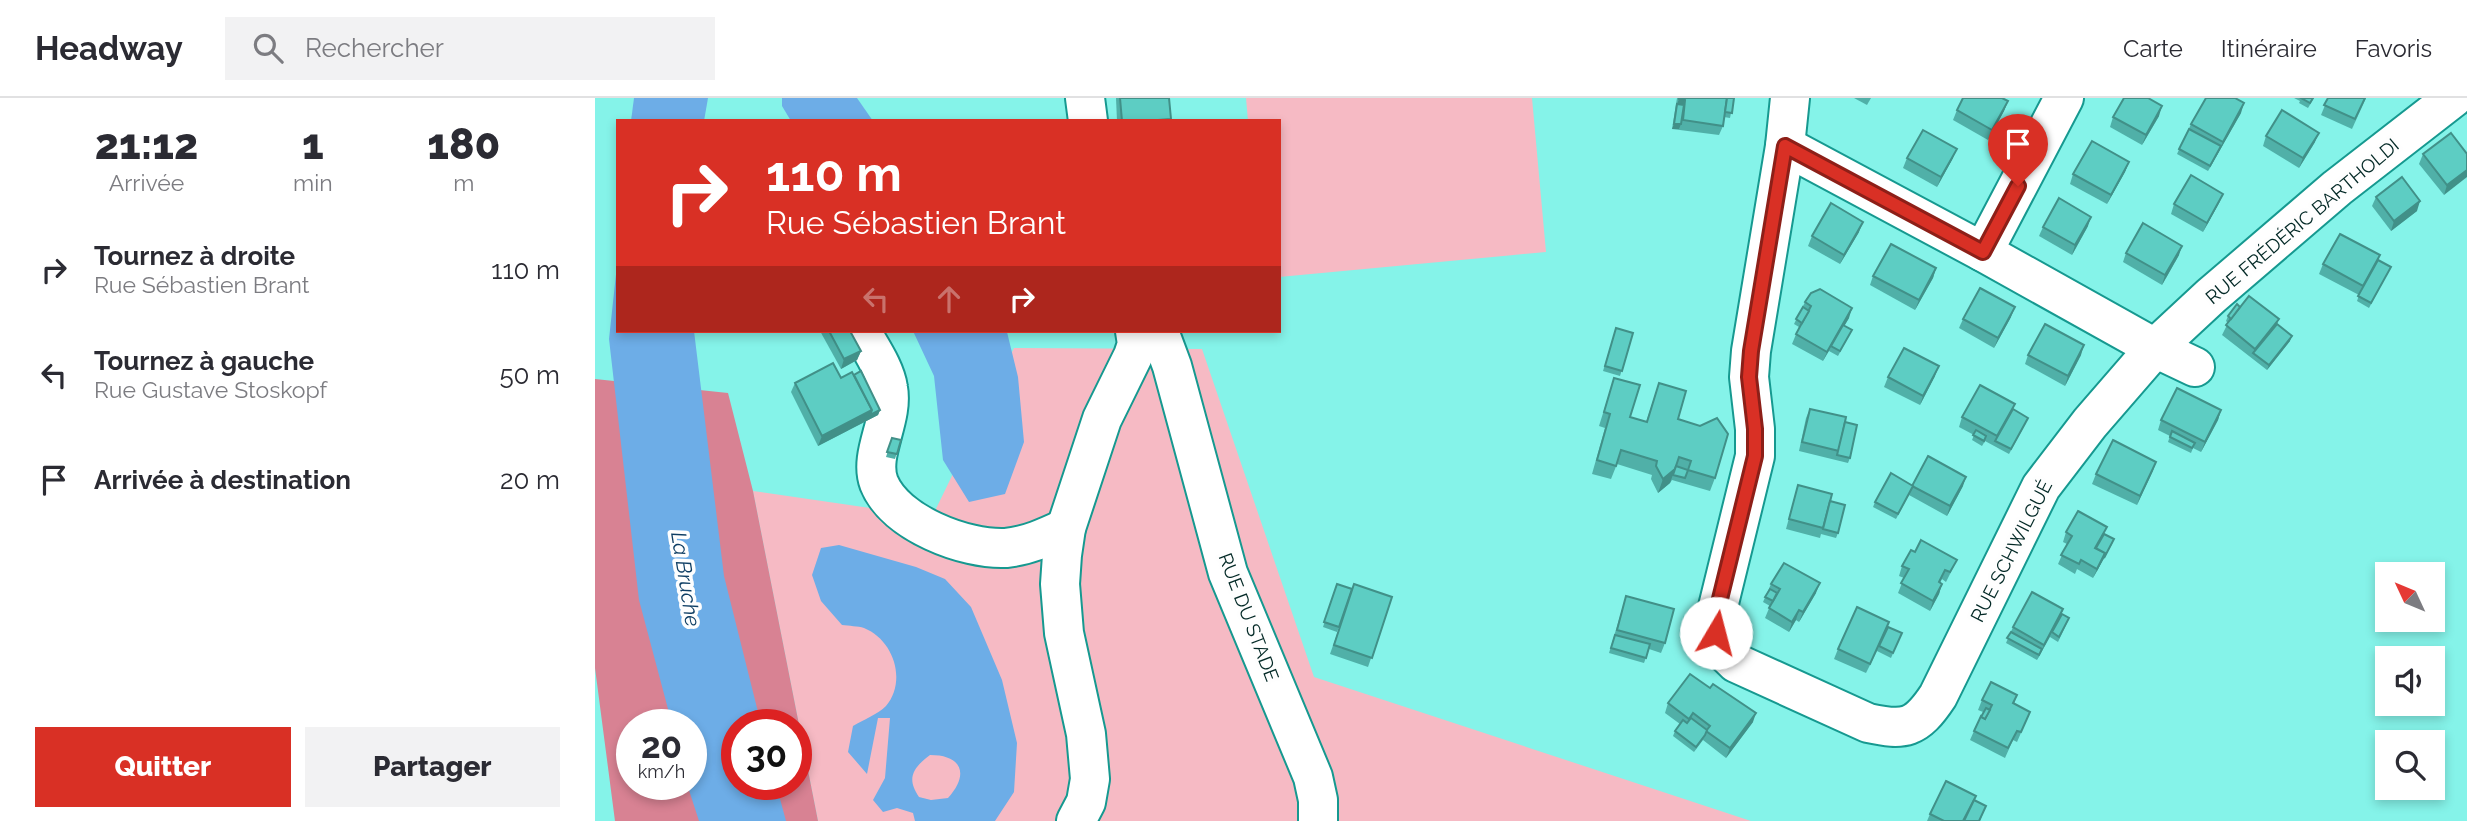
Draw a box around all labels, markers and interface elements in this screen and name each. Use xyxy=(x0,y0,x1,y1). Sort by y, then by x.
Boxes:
search box xyxy=(225,17,715,80)
text: Headway xyxy=(35,29,183,68)
icon: search xyxy=(249,29,287,67)
text: Rechercher xyxy=(305,33,444,63)
text: Carte xyxy=(2123,34,2183,63)
text: Itinéraire xyxy=(2221,34,2317,63)
text: Favoris xyxy=(2355,34,2432,63)
pin xyxy=(1988,114,2048,186)
text: 21:12 xyxy=(95,120,198,169)
text: 1 xyxy=(302,120,324,169)
text: 180 xyxy=(427,120,500,169)
icon: arrive xyxy=(1999,125,2037,163)
street label: RUE FRÉDÉRIC BARTHOLDI xyxy=(2201,134,2403,308)
text: 110 m xyxy=(766,145,902,202)
icon: right xyxy=(651,147,742,238)
text: Arrivée xyxy=(109,169,184,196)
text: min xyxy=(293,169,333,196)
text: m xyxy=(453,169,474,196)
text: Rue Sébastien Brant xyxy=(766,204,1066,241)
text: Tournez à droite xyxy=(94,241,295,271)
icon: right xyxy=(35,251,73,289)
text: 110 m xyxy=(491,255,560,285)
text: Rue Sébastien Brant xyxy=(94,271,310,298)
icon: left xyxy=(857,280,895,318)
icon: ahead xyxy=(930,280,968,318)
icon: right xyxy=(1003,280,1041,318)
text: Tournez à gauche xyxy=(94,346,314,376)
icon: left xyxy=(35,356,73,394)
text: 50 m xyxy=(499,360,560,390)
text: Rue Gustave Stoskopf xyxy=(94,376,327,403)
icon: arrive xyxy=(35,461,73,499)
text: Arrivée à destination xyxy=(94,465,351,495)
text: 20 m xyxy=(500,465,560,495)
street label: RUE SCHWILGUÉ xyxy=(1966,476,2056,626)
water label: La Bruche xyxy=(666,530,706,628)
street label: RUE DU STADE xyxy=(1214,550,1284,684)
north arrow xyxy=(2375,562,2445,632)
map controls xyxy=(2375,562,2445,800)
position arrow xyxy=(1679,596,1753,670)
button: sound xyxy=(2375,646,2445,716)
speed limit sign: 30 xyxy=(721,709,812,800)
text: 20 xyxy=(641,725,682,766)
button: Quitter xyxy=(35,727,291,807)
button: Partager xyxy=(305,727,560,807)
button: search xyxy=(2375,730,2445,800)
text: km/h xyxy=(638,761,685,782)

